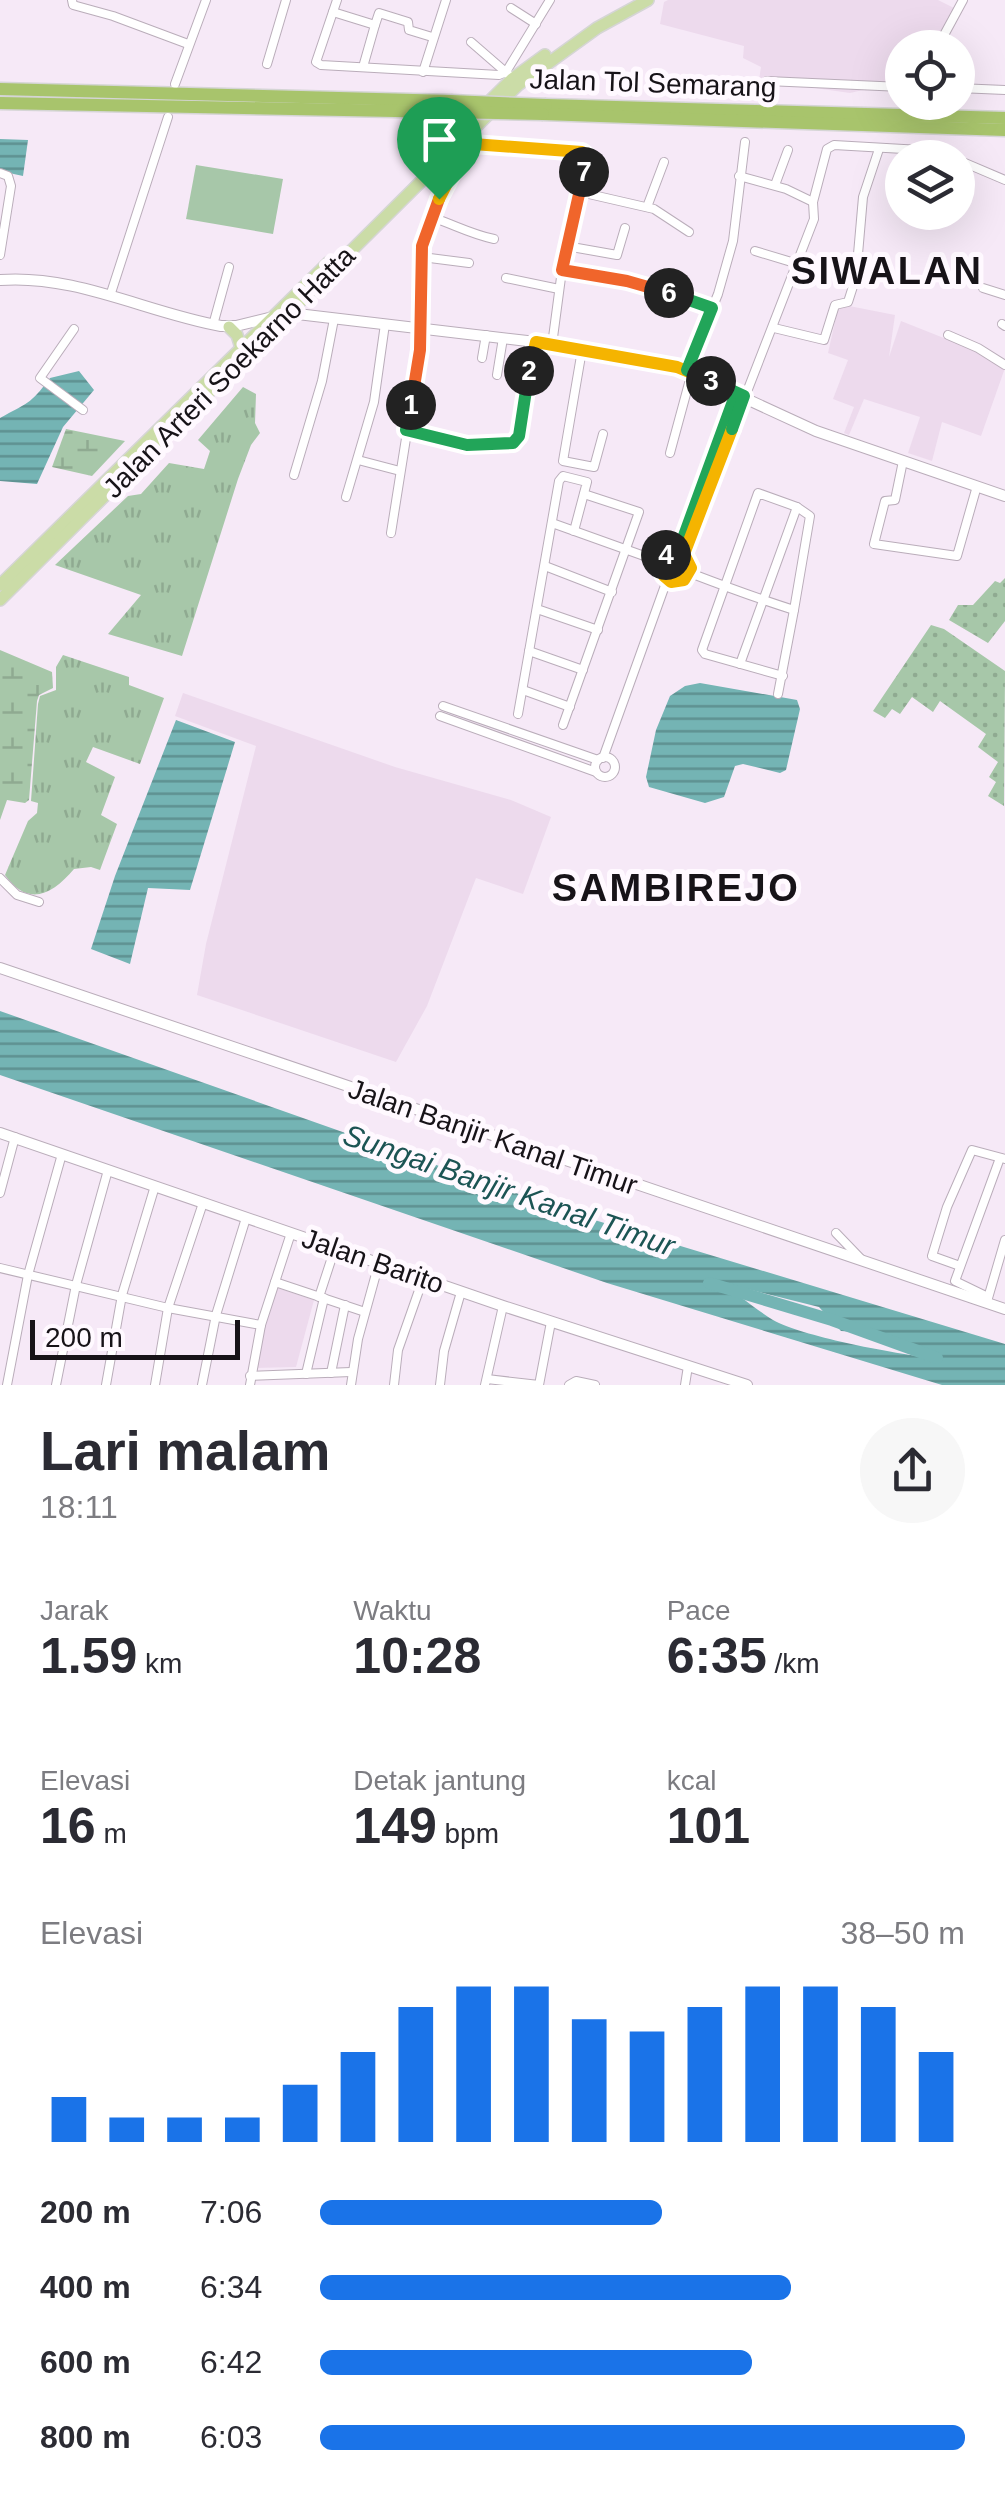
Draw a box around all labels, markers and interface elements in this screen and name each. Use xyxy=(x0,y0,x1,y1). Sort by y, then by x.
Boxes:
map controls xyxy=(885,30,975,230)
button: locate xyxy=(885,30,975,120)
street label: Jalan Tol Semarang xyxy=(529,63,777,103)
pin xyxy=(397,97,482,200)
icon: arrive xyxy=(412,112,467,167)
button: layers xyxy=(885,140,975,230)
pin: 7 xyxy=(559,147,609,197)
text: 7 xyxy=(576,156,592,187)
street label: Jalan Arteri Soekarno Hatta xyxy=(97,240,361,504)
district label: SIWALAN xyxy=(791,250,983,292)
pin: 6 xyxy=(644,268,694,318)
text: 6 xyxy=(661,277,677,308)
pin: 2 xyxy=(504,346,554,396)
text: 2 xyxy=(521,355,537,386)
pin: 3 xyxy=(686,356,736,406)
text: 3 xyxy=(703,365,719,396)
pin: 1 xyxy=(386,380,436,430)
text: 1 xyxy=(403,389,419,420)
pin: 4 xyxy=(641,530,691,580)
text: 4 xyxy=(658,539,674,570)
district label: SAMBIREJO xyxy=(552,867,800,909)
street label: Jalan Banjir Kanal Timur xyxy=(344,1073,642,1201)
water label: Sungai Banjir Kanal Timur xyxy=(339,1118,680,1263)
street label: Jalan Barito xyxy=(298,1222,448,1300)
scale bar xyxy=(30,1315,240,1360)
text: 200 m xyxy=(45,1322,123,1353)
button: share xyxy=(860,1418,965,1523)
text: Lari malam xyxy=(40,1420,330,1482)
text: 18:11 xyxy=(40,1489,118,1525)
text: Jarak xyxy=(40,1595,108,1626)
text: Waktu xyxy=(353,1595,432,1626)
text: Pace xyxy=(667,1595,730,1626)
text: 1.59 xyxy=(40,1628,137,1684)
text: 10:28 xyxy=(353,1628,481,1684)
text: 6:35 xyxy=(667,1628,767,1684)
text: km xyxy=(137,1648,182,1679)
text: /km xyxy=(767,1648,820,1679)
text: Elevasi xyxy=(40,1765,130,1796)
text: Detak jantung xyxy=(353,1765,526,1796)
text: kcal xyxy=(667,1765,716,1796)
text: 16 xyxy=(40,1798,96,1854)
text: 149 xyxy=(353,1798,437,1854)
text: 101 xyxy=(667,1798,750,1854)
text: m xyxy=(96,1818,127,1849)
text: bpm xyxy=(437,1818,499,1849)
text: Elevasi xyxy=(40,1915,143,1951)
text: 38–50 m xyxy=(840,1915,965,1951)
text: 200 m xyxy=(40,2194,131,2230)
text: 7:06 xyxy=(200,2194,262,2230)
text: 400 m xyxy=(40,2269,131,2305)
text: 6:34 xyxy=(200,2269,262,2305)
text: 600 m xyxy=(40,2344,131,2380)
text: 6:42 xyxy=(200,2344,262,2380)
text: 800 m xyxy=(40,2419,131,2455)
text: 6:03 xyxy=(200,2419,262,2455)

